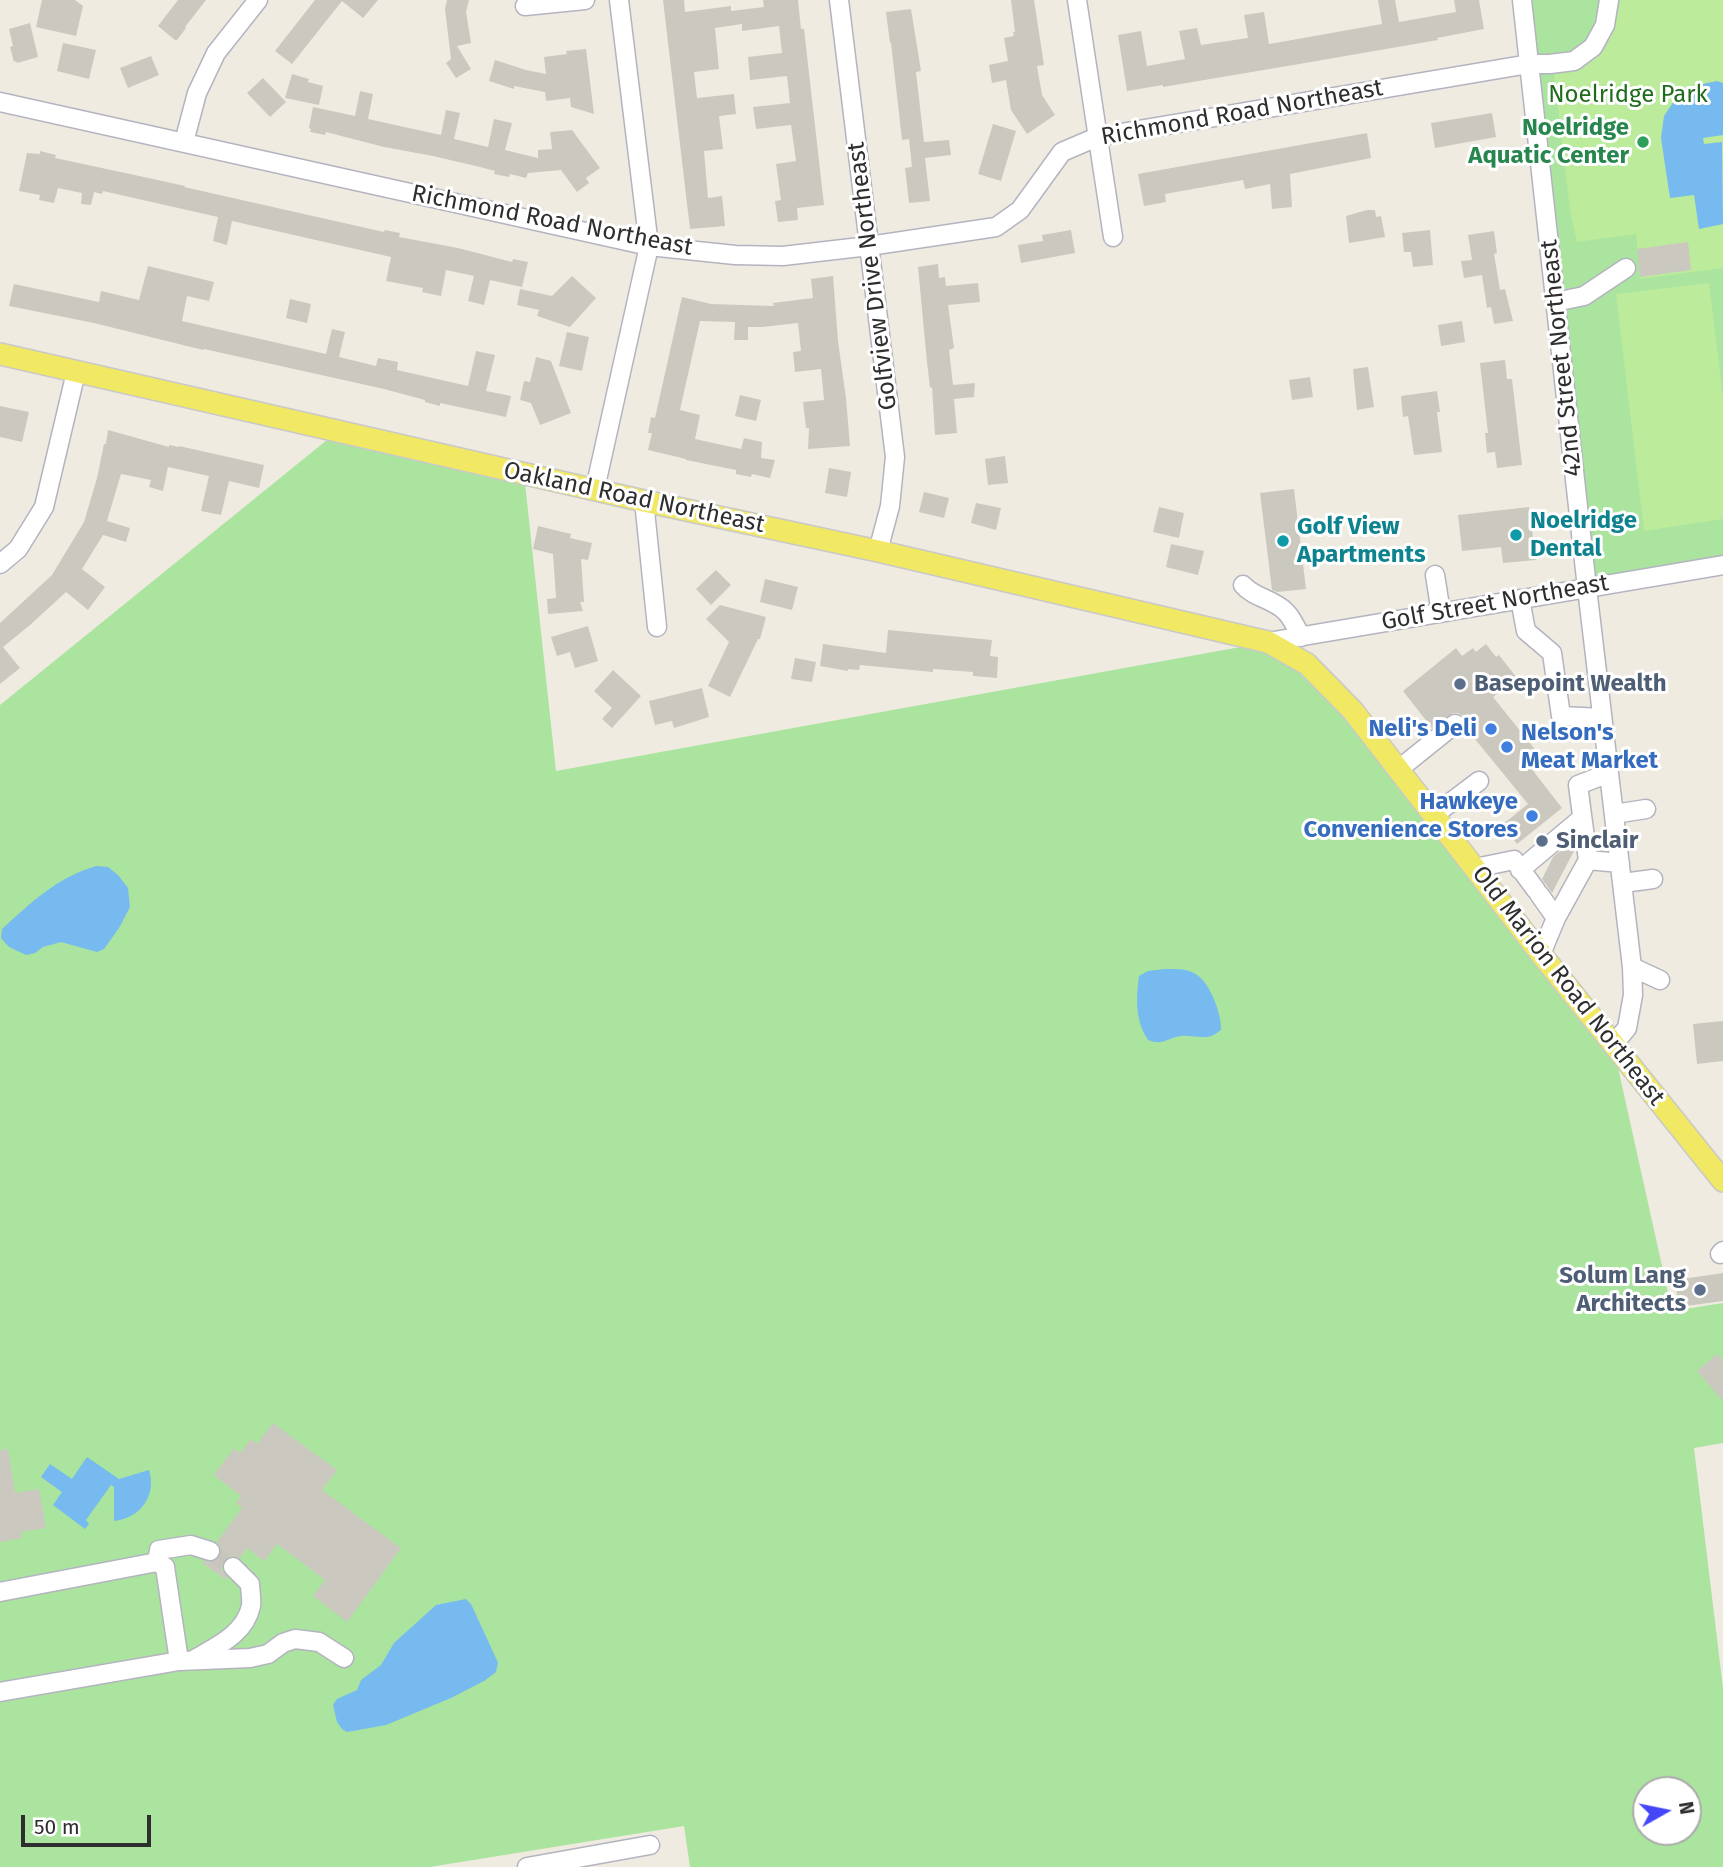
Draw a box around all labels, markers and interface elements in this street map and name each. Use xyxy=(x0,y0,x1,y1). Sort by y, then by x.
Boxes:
street label: Richmond Road Northeast xyxy=(1099,74,1385,152)
park label: Noelridge Park xyxy=(1548,81,1708,109)
place label: Noelridge Aquatic Center xyxy=(1468,114,1629,170)
marker: Noelridge Aquatic Center xyxy=(1635,134,1651,150)
street label: Golfview Drive Northeast xyxy=(842,140,904,412)
street label: Richmond Road Northeast xyxy=(409,180,695,262)
street label: 42nd Street Northeast xyxy=(1535,238,1589,478)
street label: Oakland Road Northeast xyxy=(501,456,767,540)
place label: Noelridge Dental xyxy=(1530,507,1637,563)
place label: Golf View Apartments xyxy=(1297,513,1426,569)
marker: Noelridge Dental xyxy=(1508,527,1524,543)
marker: Golf View Apartments xyxy=(1275,533,1291,549)
street label: Golf Street Northeast xyxy=(1379,569,1611,637)
place label: Basepoint Wealth xyxy=(1474,670,1667,698)
marker: Basepoint Wealth xyxy=(1452,676,1468,692)
place label: Neli's Deli xyxy=(1368,715,1477,743)
place label: Nelson's Meat Market xyxy=(1521,719,1658,775)
marker: Neli's Deli xyxy=(1483,721,1499,737)
marker: Nelson's Meat Market xyxy=(1499,739,1515,755)
place label: Hawkeye Convenience Stores xyxy=(1304,788,1518,844)
marker: Hawkeye Convenience Stores xyxy=(1524,808,1540,824)
place label: Sinclair xyxy=(1556,827,1638,855)
marker: Sinclair xyxy=(1534,833,1550,849)
street label: Old Marion Road Northeast xyxy=(1466,860,1670,1112)
place label: Solum Lang Architects xyxy=(1559,1262,1686,1318)
marker: Solum Lang Architects xyxy=(1692,1282,1708,1298)
north arrow xyxy=(1632,1776,1702,1846)
scale bar xyxy=(24,1800,154,1844)
text: N xyxy=(1674,1800,1699,1816)
text: 50 m xyxy=(34,1814,80,1840)

